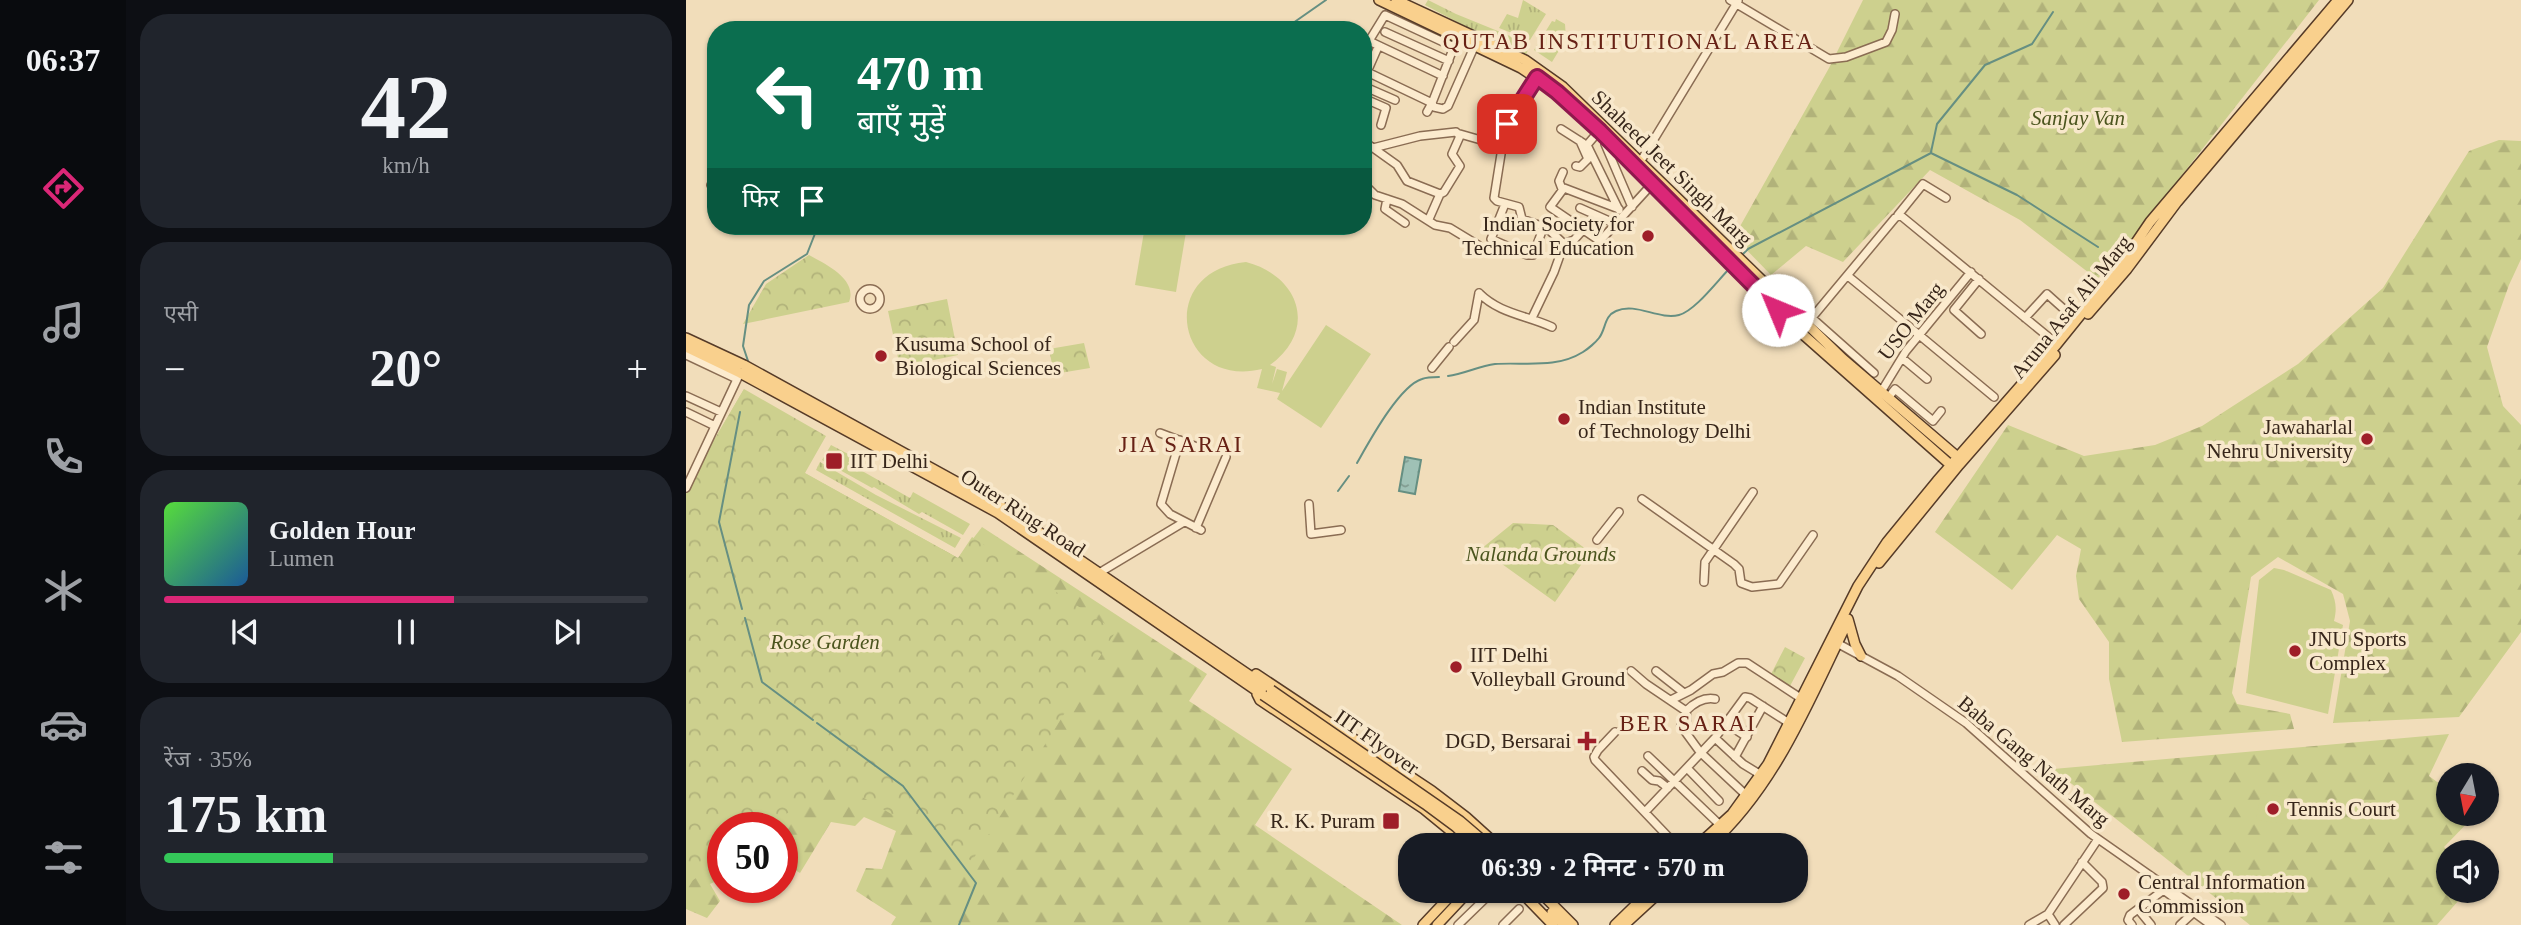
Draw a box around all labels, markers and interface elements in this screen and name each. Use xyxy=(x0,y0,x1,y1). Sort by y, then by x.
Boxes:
district label: QUTAB INSTITUTIONAL AREA xyxy=(1443,29,1815,54)
text: 06:37 xyxy=(26,42,100,78)
text: 470 m xyxy=(857,46,984,101)
icon: left xyxy=(742,49,833,140)
text: 42 xyxy=(361,57,452,158)
street label: Shaheed Jeet Singh Marg xyxy=(1587,85,1758,251)
pin xyxy=(1477,94,1537,154)
text: बाएँ मुड़ें xyxy=(857,104,946,140)
icon: arrive xyxy=(1488,105,1526,143)
park label: Sanjay Van xyxy=(2031,106,2125,130)
text: km/h xyxy=(382,153,430,178)
icon: directions xyxy=(39,164,88,213)
icon: arrive xyxy=(793,182,831,220)
text: फिर xyxy=(742,184,779,213)
place label: Indian Society for Technical Education xyxy=(1462,212,1634,260)
marker: Indian Society for Technical Education xyxy=(1640,228,1656,244)
street label: Aruna Asaf Ali Marg xyxy=(2006,230,2136,384)
position arrow xyxy=(1741,273,1815,347)
street label: USO Marg xyxy=(1873,277,1949,365)
icon: music xyxy=(39,298,88,347)
text: एसी xyxy=(164,301,198,326)
place label: Kusuma School of Biological Sciences xyxy=(895,332,1061,380)
text: 20° xyxy=(370,340,442,397)
text: − xyxy=(164,348,185,390)
text: + xyxy=(627,348,648,390)
marker: Kusuma School of Biological Sciences xyxy=(873,348,889,364)
place label: Indian Institute of Technology Delhi xyxy=(1578,395,1751,443)
marker: Indian Institute of Technology Delhi xyxy=(1556,411,1572,427)
place label: Jawaharlal Nehru University xyxy=(2207,415,2353,463)
marker: Jawaharlal Nehru University xyxy=(2359,431,2375,447)
icon: phone xyxy=(39,432,88,481)
district label: JIA SARAI xyxy=(1119,432,1243,457)
place label: IIT Delhi xyxy=(850,449,929,473)
marker: IIT Delhi xyxy=(824,451,844,471)
street label: Outer Ring Road xyxy=(956,464,1090,562)
text: Golden Hour xyxy=(269,516,416,545)
park label: Nalanda Grounds xyxy=(1465,542,1616,566)
text: Lumen xyxy=(269,546,334,571)
icon: climate xyxy=(39,566,88,615)
icon: previous xyxy=(226,613,264,651)
icon: pause xyxy=(387,613,425,651)
icon: next xyxy=(548,613,586,651)
place label: JNU Sports Complex xyxy=(2309,627,2406,675)
park label: Rose Garden xyxy=(769,630,880,654)
place label: IIT Delhi Volleyball Ground xyxy=(1470,643,1626,691)
marker: JNU Sports Complex xyxy=(2287,643,2303,659)
marker: IIT Delhi Volleyball Ground xyxy=(1448,659,1464,675)
street label: Baba Gang Nath Marg xyxy=(1953,691,2115,832)
icon: car xyxy=(39,700,88,749)
street label: IIT Flyover xyxy=(1330,704,1424,780)
district label: BER SARAI xyxy=(1619,711,1757,736)
place label: DGD, Bersarai xyxy=(1445,729,1571,753)
marker: DGD, Bersarai xyxy=(1577,731,1597,751)
text: रेंज · 35% xyxy=(164,747,252,772)
north arrow xyxy=(2436,763,2499,826)
map controls xyxy=(2436,763,2499,903)
text: 175 km xyxy=(164,786,327,843)
place label: Tennis Court xyxy=(2287,797,2396,821)
marker: Tennis Court xyxy=(2265,801,2281,817)
place label: R. K. Puram xyxy=(1270,809,1375,833)
marker: R. K. Puram xyxy=(1381,811,1401,831)
speed limit sign: 50 xyxy=(707,812,798,903)
icon: filters xyxy=(39,833,88,882)
button: sound xyxy=(2436,840,2499,903)
text: 06:39 · 2 मिनट · 570 m xyxy=(1481,853,1725,882)
place label: Central Information Commission xyxy=(2138,870,2306,918)
marker: Central Information Commission xyxy=(2116,886,2132,902)

